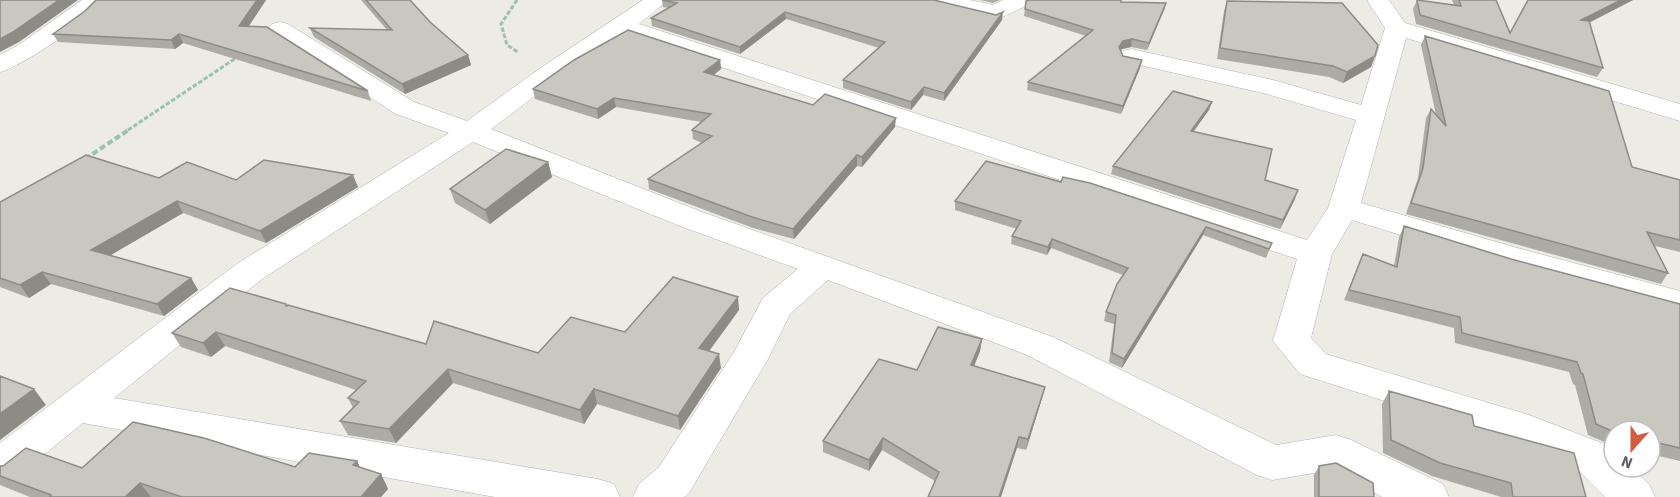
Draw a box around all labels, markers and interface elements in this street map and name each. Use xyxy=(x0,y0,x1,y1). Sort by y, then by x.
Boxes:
north arrow xyxy=(1602,419,1662,479)
text: N xyxy=(1618,450,1636,474)

